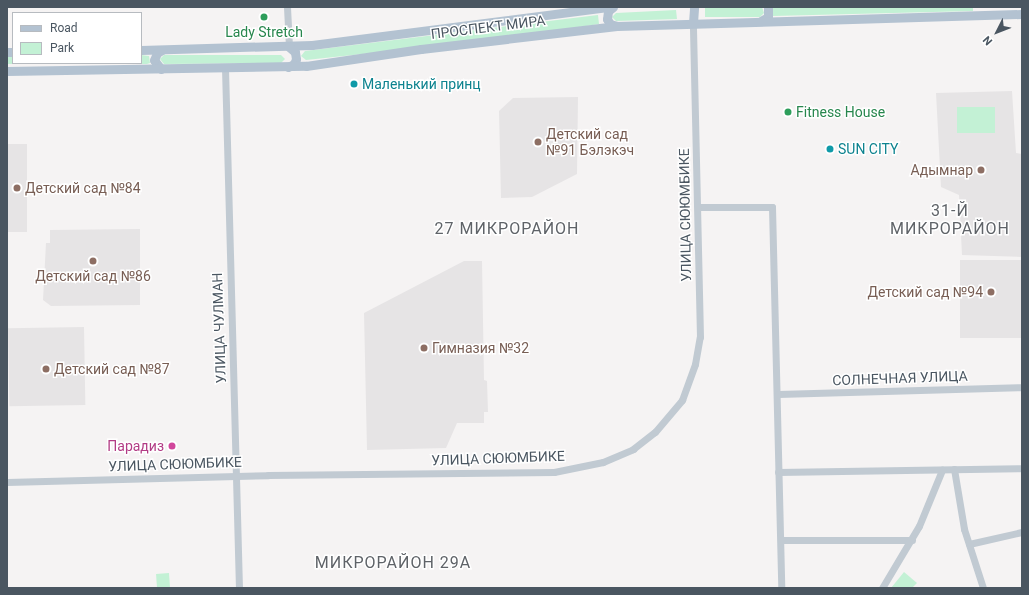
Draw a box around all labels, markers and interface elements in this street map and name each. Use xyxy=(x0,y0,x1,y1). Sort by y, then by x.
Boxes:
legend xyxy=(12,12,142,64)
marker: Lady Stretch xyxy=(259,12,269,22)
street label: ПРОСПЕКТ МИРА xyxy=(430,12,546,42)
north arrow xyxy=(977,12,1017,52)
text: Road xyxy=(50,21,78,35)
place label: Lady Stretch xyxy=(225,24,303,40)
text: N xyxy=(980,33,995,48)
text: Park xyxy=(50,41,74,55)
place label: Маленький принц xyxy=(362,76,481,92)
marker: Маленький принц xyxy=(349,79,359,89)
place label: Fitness House xyxy=(796,104,885,120)
marker: Fitness House xyxy=(783,107,793,117)
place label: Детский сад №91 Бэлэкэч xyxy=(546,126,634,158)
marker: Детский сад №91 Бэлэкэч xyxy=(533,137,543,147)
place label: SUN CITY xyxy=(838,141,898,157)
marker: SUN CITY xyxy=(825,144,835,154)
street label: УЛИЦА СЮЮМБИКЕ xyxy=(675,148,695,282)
place label: Адымнар xyxy=(911,162,973,178)
marker: Адымнар xyxy=(976,165,986,175)
place label: Детский сад №84 xyxy=(25,180,141,196)
marker: Детский сад №84 xyxy=(12,183,22,193)
district label: 31-Й МИКРОРАЙОН xyxy=(890,201,1010,239)
district label: 27 МИКРОРАЙОН xyxy=(434,219,580,239)
marker: Детский сад №86 xyxy=(88,256,98,266)
place label: Детский сад №86 xyxy=(35,268,151,284)
street label: УЛИЦА ЧУЛМАН xyxy=(209,272,229,384)
place label: Детский сад №94 xyxy=(867,284,983,300)
marker: Детский сад №94 xyxy=(986,287,996,297)
place label: Гимназия №32 xyxy=(432,340,529,356)
marker: Гимназия №32 xyxy=(419,343,429,353)
place label: Детский сад №87 xyxy=(54,361,170,377)
marker: Детский сад №87 xyxy=(41,364,51,374)
street label: СОЛНЕЧНАЯ УЛИЦА xyxy=(832,367,968,389)
place label: Парадиз xyxy=(107,438,164,454)
marker: Парадиз xyxy=(167,441,177,451)
street label: УЛИЦА СЮЮМБИКЕ xyxy=(431,447,565,469)
street label: УЛИЦА СЮЮМБИКЕ xyxy=(108,453,242,475)
district label: МИКРОРАЙОН 29А xyxy=(315,553,471,573)

